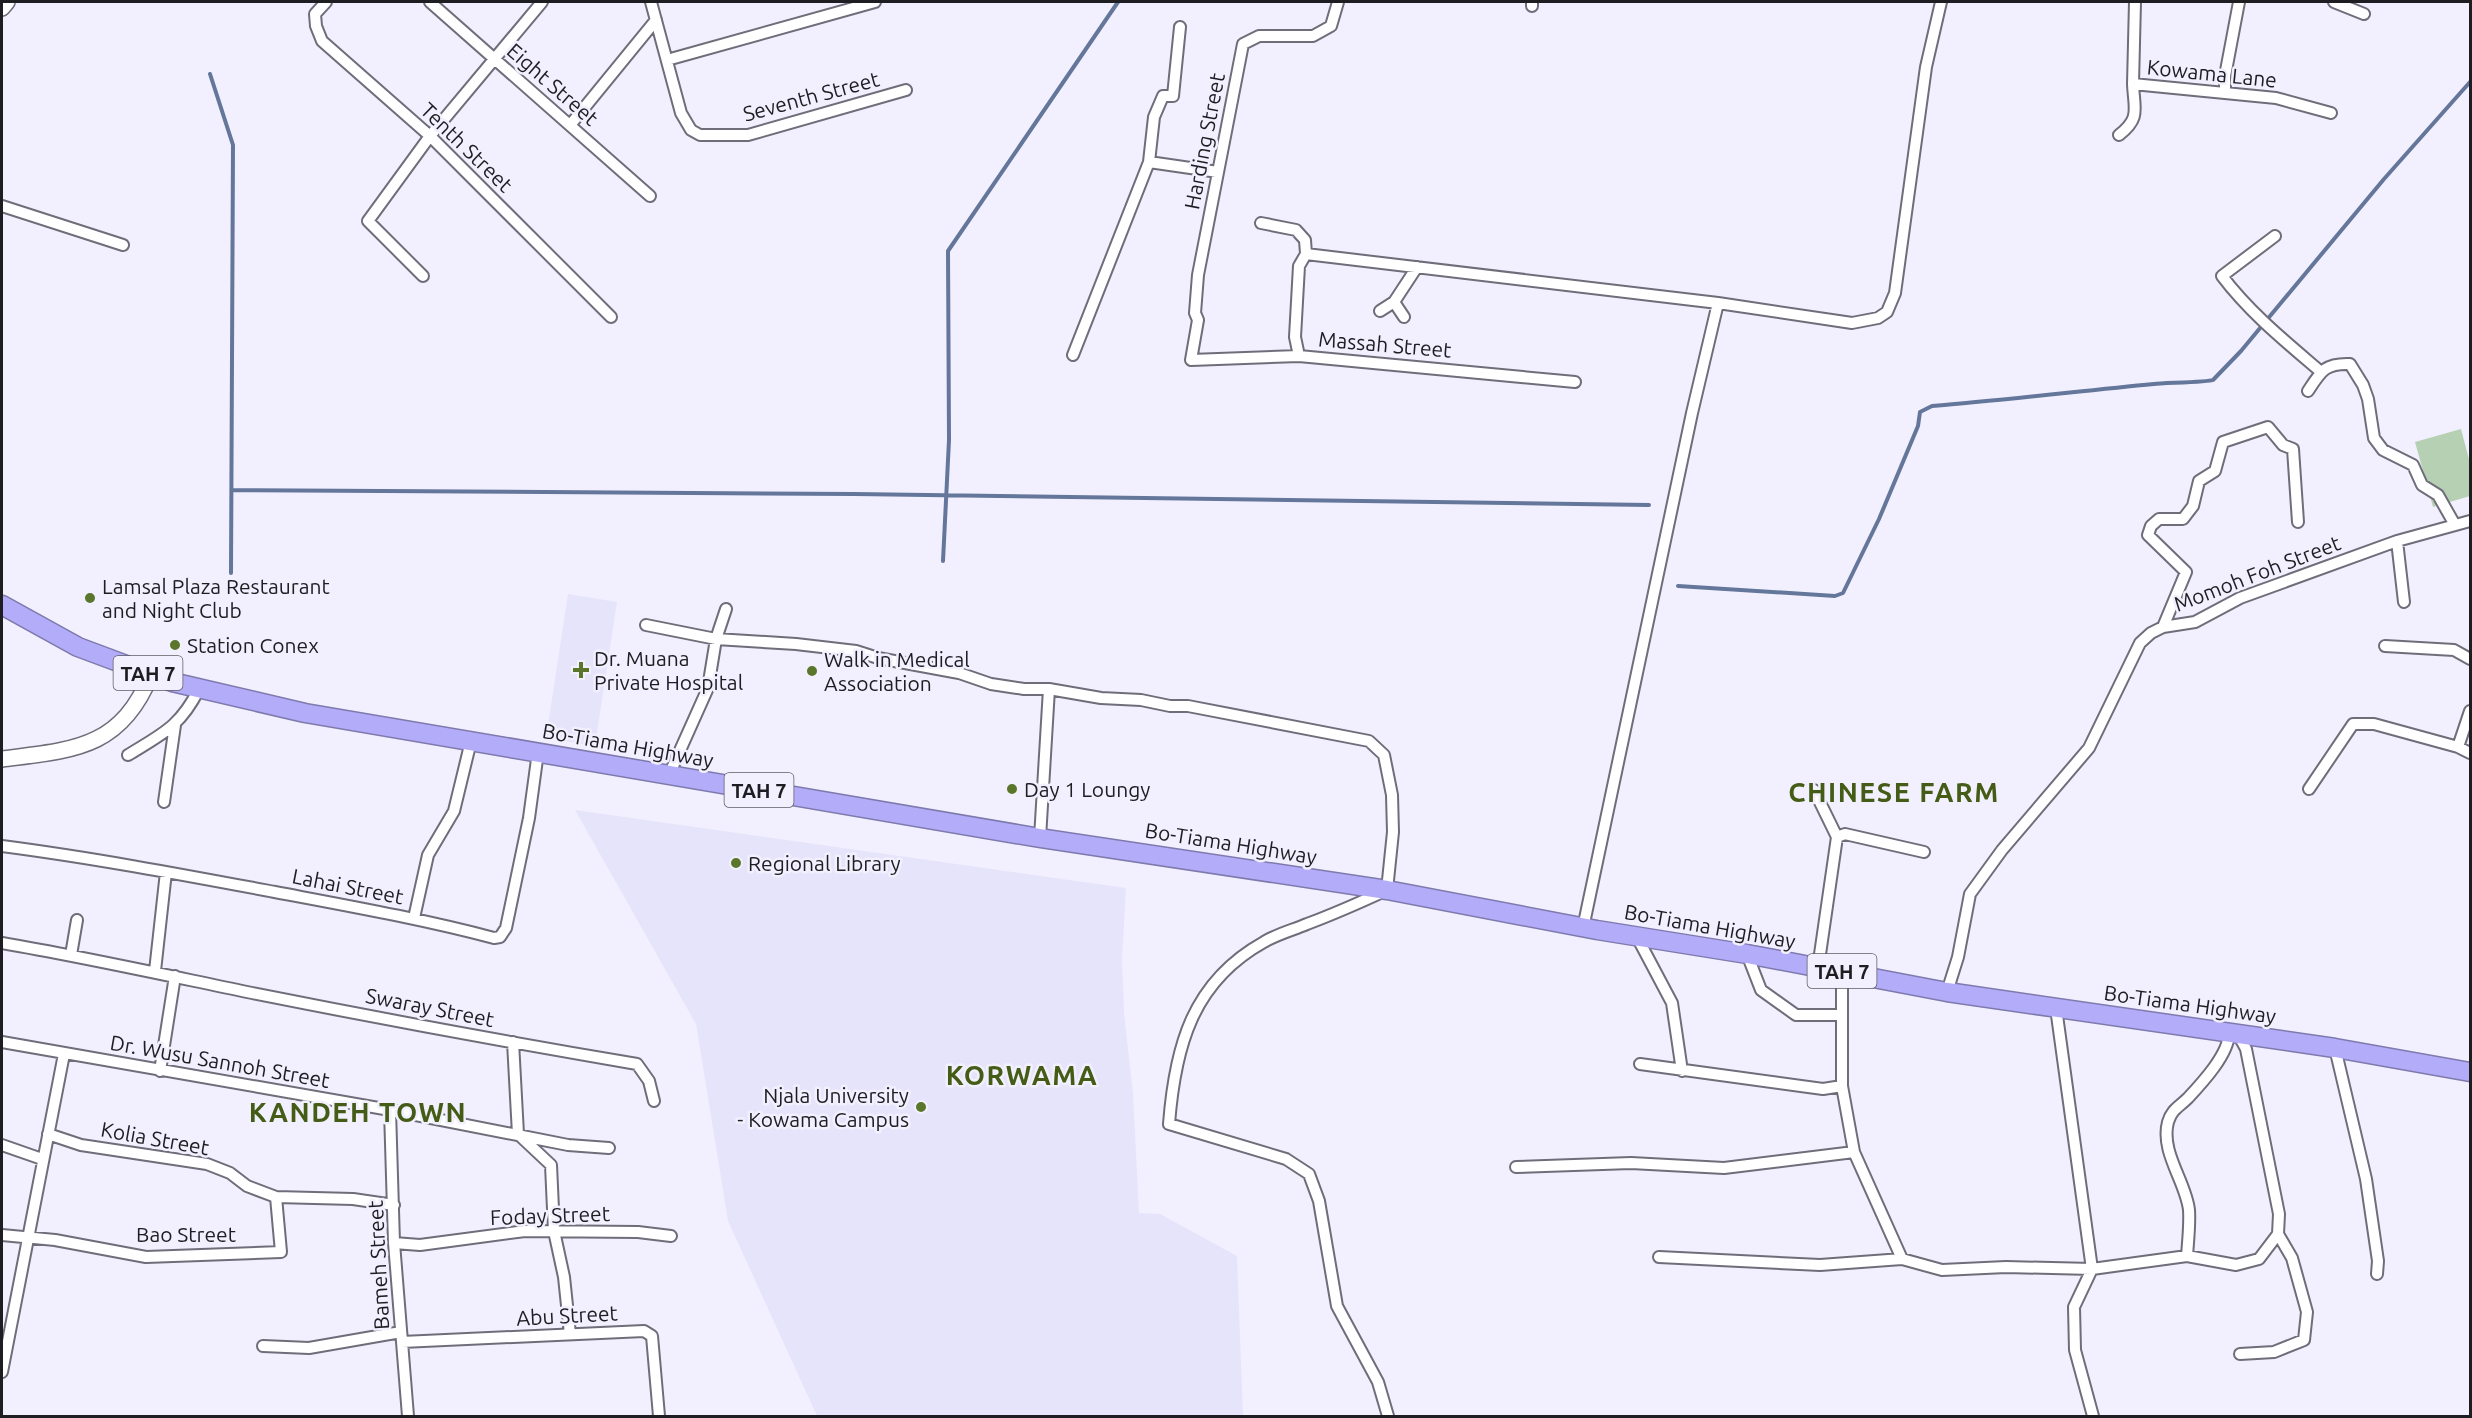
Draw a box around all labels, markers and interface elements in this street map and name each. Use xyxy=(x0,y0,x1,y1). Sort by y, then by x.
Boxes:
street label: Eight Street xyxy=(503,38,603,130)
street label: Kowama Lane xyxy=(2146,54,2278,92)
street label: Seventh Street xyxy=(740,66,882,126)
street label: Harding Street xyxy=(1179,71,1229,211)
street label: Tenth Street xyxy=(416,97,518,197)
street label: Massah Street xyxy=(1317,326,1453,362)
street label: Momoh Foh Street xyxy=(2170,530,2344,616)
place label: Lamsal Plaza Restaurant and Night Club xyxy=(102,574,330,622)
marker: Lamsal Plaza Restaurant and Night Club xyxy=(83,591,97,605)
place label: Station Conex xyxy=(187,633,319,657)
marker: Station Conex xyxy=(168,638,182,652)
place label: Dr. Muana Private Hospital xyxy=(594,646,743,694)
place label: Walk in Medical Association xyxy=(824,647,970,695)
road number: TAH 7 xyxy=(114,656,182,690)
marker: Dr. Muana Private Hospital xyxy=(572,661,590,679)
marker: Walk in Medical Association xyxy=(805,664,819,678)
street label: Bo-Tiama Highway xyxy=(540,718,716,772)
road number: TAH 7 xyxy=(724,773,794,807)
place label: Day 1 Loungy xyxy=(1024,777,1150,801)
district label: CHINESE FARM xyxy=(1788,777,2000,807)
marker: Day 1 Loungy xyxy=(1005,782,1019,796)
street label: Bo-Tiama Highway xyxy=(1143,818,1319,868)
place label: Regional Library xyxy=(748,851,901,875)
marker: Regional Library xyxy=(729,856,743,870)
street label: Lahai Street xyxy=(290,863,406,909)
street label: Bo-Tiama Highway xyxy=(1622,899,1798,953)
road number: TAH 7 xyxy=(1808,954,1876,988)
street label: Bo-Tiama Highway xyxy=(2102,980,2278,1028)
street label: Swaray Street xyxy=(364,983,496,1031)
street label: Dr. Wusu Sannoh Street xyxy=(108,1030,332,1092)
district label: KORWAMA xyxy=(946,1060,1098,1090)
place label: Njala University - Kowama Campus xyxy=(737,1083,909,1131)
district label: KANDEH TOWN xyxy=(249,1097,467,1127)
marker: Njala University - Kowama Campus xyxy=(914,1100,928,1114)
street label: Kolia Street xyxy=(99,1117,211,1159)
street label: Bameh Street xyxy=(363,1200,393,1330)
street label: Foday Street xyxy=(490,1201,610,1229)
street label: Bao Street xyxy=(136,1222,236,1246)
street label: Abu Street xyxy=(516,1300,618,1330)

